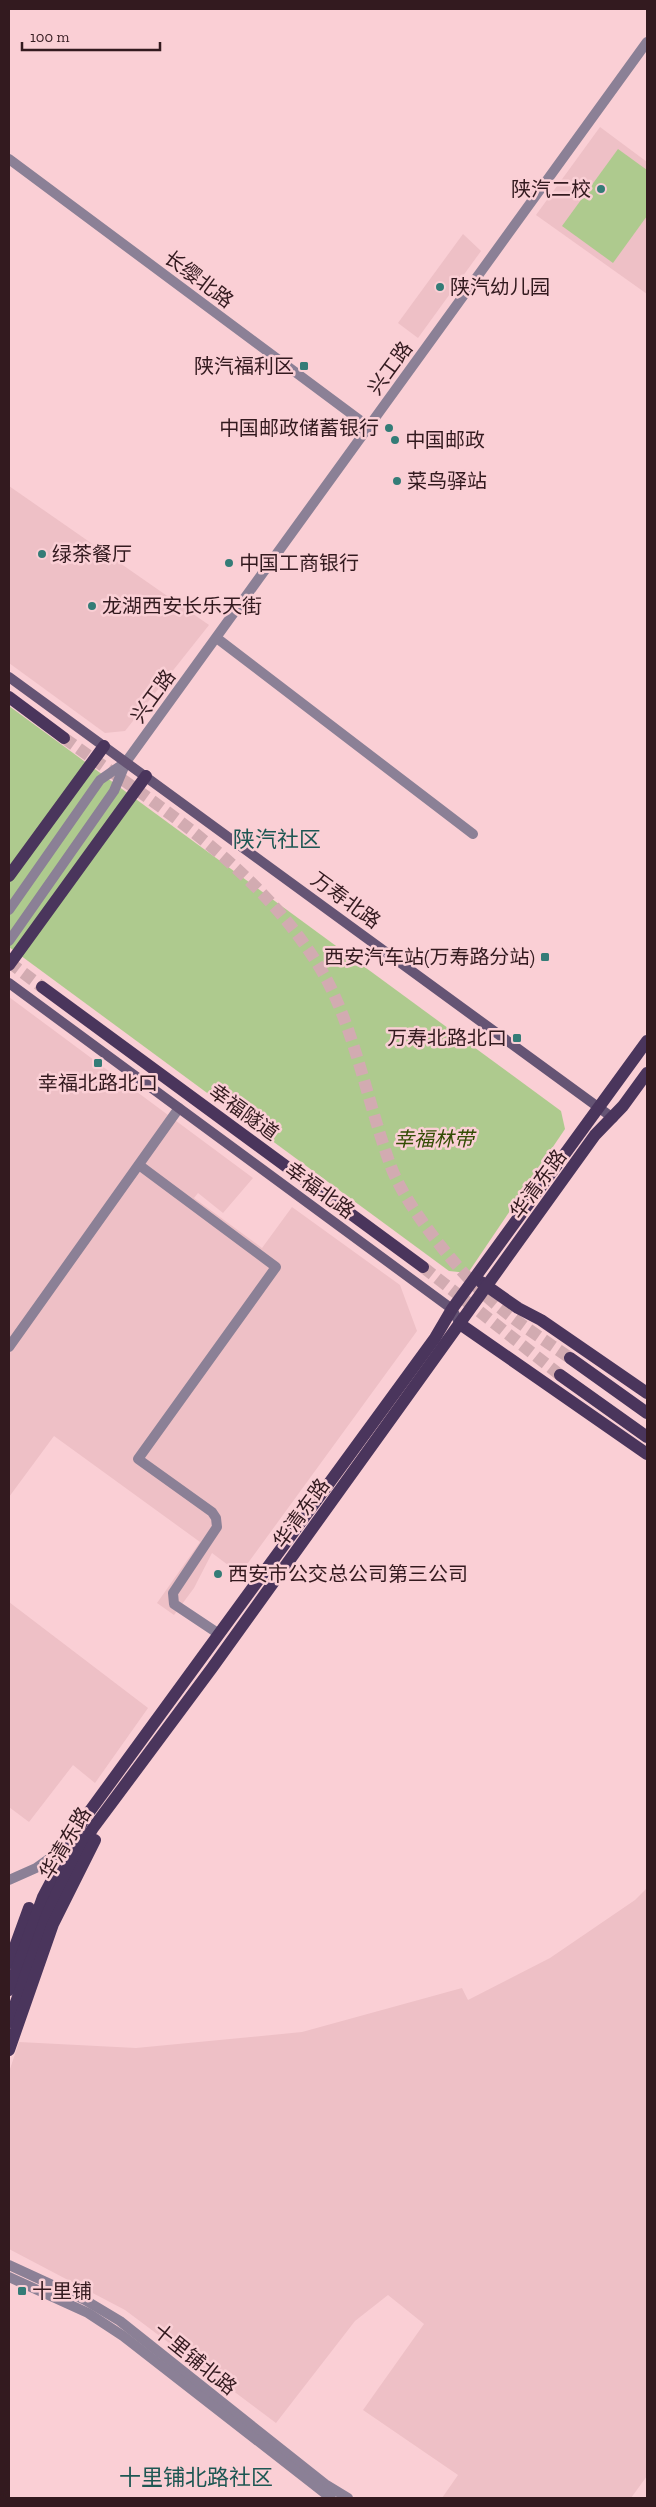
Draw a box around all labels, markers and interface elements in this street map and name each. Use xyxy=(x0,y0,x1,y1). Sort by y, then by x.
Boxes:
scale bar xyxy=(22,20,160,52)
text: 100 m xyxy=(30,28,69,46)
place label: 陕汽二校 xyxy=(511,177,591,201)
marker: 陕汽二校 xyxy=(595,183,607,195)
street label: 长缨北路 xyxy=(160,245,238,313)
place label: 陕汽幼儿园 xyxy=(450,275,550,299)
marker: 陕汽幼儿园 xyxy=(434,281,446,293)
street label: 兴工路 xyxy=(363,337,417,399)
place label: 陕汽福利区 xyxy=(194,354,294,378)
marker: 陕汽福利区 xyxy=(298,360,310,372)
place label: 中国邮政储蓄银行 xyxy=(219,416,379,440)
marker: 中国邮政储蓄银行 xyxy=(383,422,395,434)
place label: 中国邮政 xyxy=(405,428,485,452)
marker: 中国邮政 xyxy=(389,434,401,446)
place label: 菜鸟驿站 xyxy=(407,469,487,493)
marker: 菜鸟驿站 xyxy=(391,475,403,487)
place label: 绿茶餐厅 xyxy=(52,542,132,566)
marker: 绿茶餐厅 xyxy=(36,548,48,560)
place label: 中国工商银行 xyxy=(239,551,359,575)
marker: 中国工商银行 xyxy=(223,557,235,569)
place label: 龙湖西安长乐天街 xyxy=(102,594,262,618)
marker: 龙湖西安长乐天街 xyxy=(86,600,98,612)
street label: 兴工路 xyxy=(126,665,180,727)
district label: 陕汽社区 xyxy=(233,826,321,853)
street label: 万寿北路 xyxy=(307,867,385,933)
place label: 西安汽车站(万寿路分站) xyxy=(324,945,535,969)
marker: 西安汽车站(万寿路分站) xyxy=(539,951,551,963)
place label: 万寿北路北口 xyxy=(387,1026,507,1050)
marker: 万寿北路北口 xyxy=(511,1032,523,1044)
marker: 幸福北路北口 xyxy=(92,1057,104,1069)
place label: 幸福北路北口 xyxy=(38,1071,158,1095)
street label: 幸福隧道 xyxy=(205,1079,283,1145)
park label: 幸福林带 xyxy=(394,1127,477,1151)
street label: 华清东路 xyxy=(505,1145,571,1223)
street label: 幸福北路 xyxy=(281,1157,359,1223)
street label: 华清东路 xyxy=(268,1474,334,1552)
place label: 西安市公交总公司第三公司 xyxy=(228,1562,468,1586)
marker: 西安市公交总公司第三公司 xyxy=(212,1568,224,1580)
street label: 华清东路 xyxy=(34,1803,96,1883)
place label: 十里铺 xyxy=(32,2279,92,2303)
marker: 十里铺 xyxy=(16,2285,28,2297)
street label: 十里铺北路 xyxy=(149,2318,241,2400)
district label: 十里铺北路社区 xyxy=(119,2464,273,2491)

